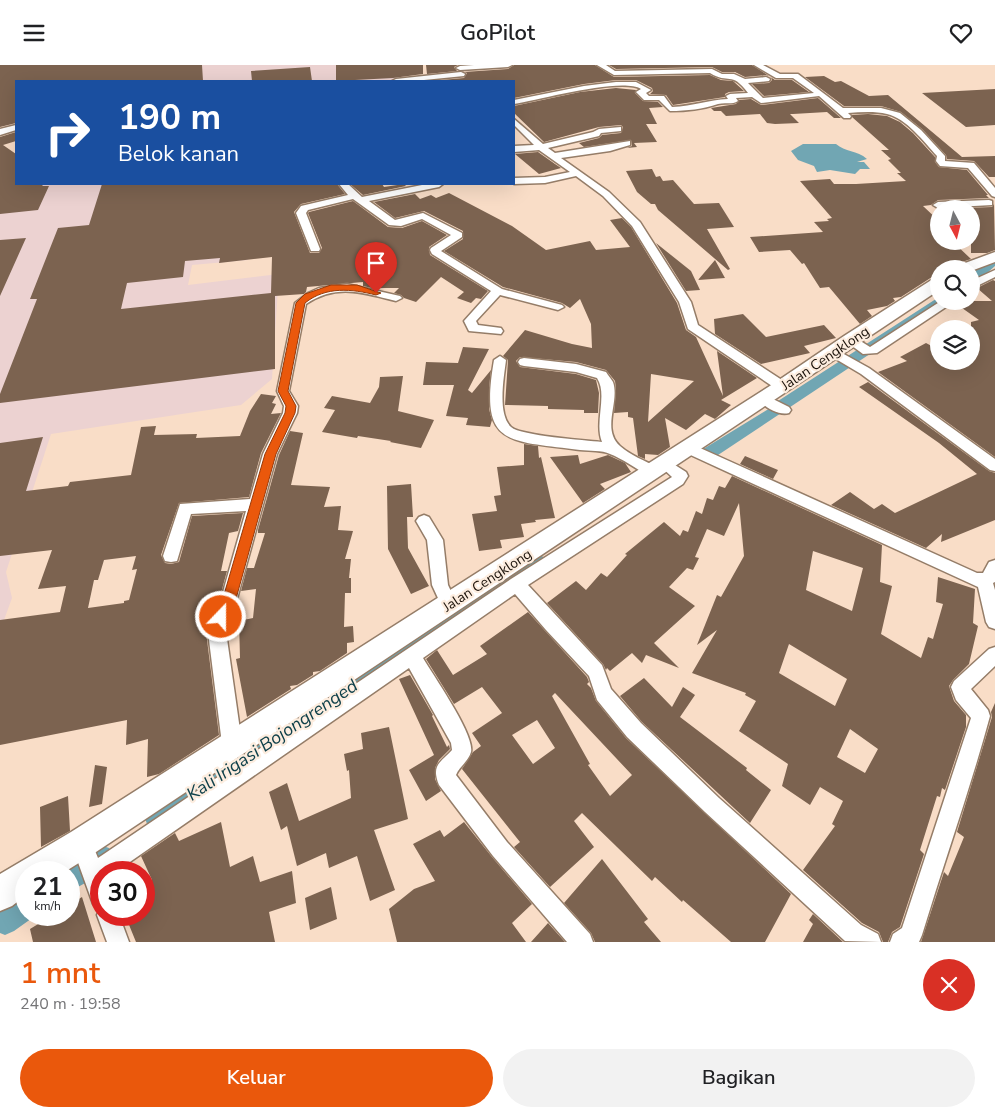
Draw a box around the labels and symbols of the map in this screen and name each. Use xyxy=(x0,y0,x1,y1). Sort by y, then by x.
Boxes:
north arrow xyxy=(930,200,980,250)
pin xyxy=(355,242,397,293)
street label: Jalan Cengklong xyxy=(777,322,873,396)
street label: Jalan Cengklong xyxy=(438,545,535,617)
position arrow xyxy=(194,590,246,642)
water label: Kali Irigasi Bojongrenged xyxy=(182,673,363,806)
speed limit sign: 30 xyxy=(90,861,155,926)

